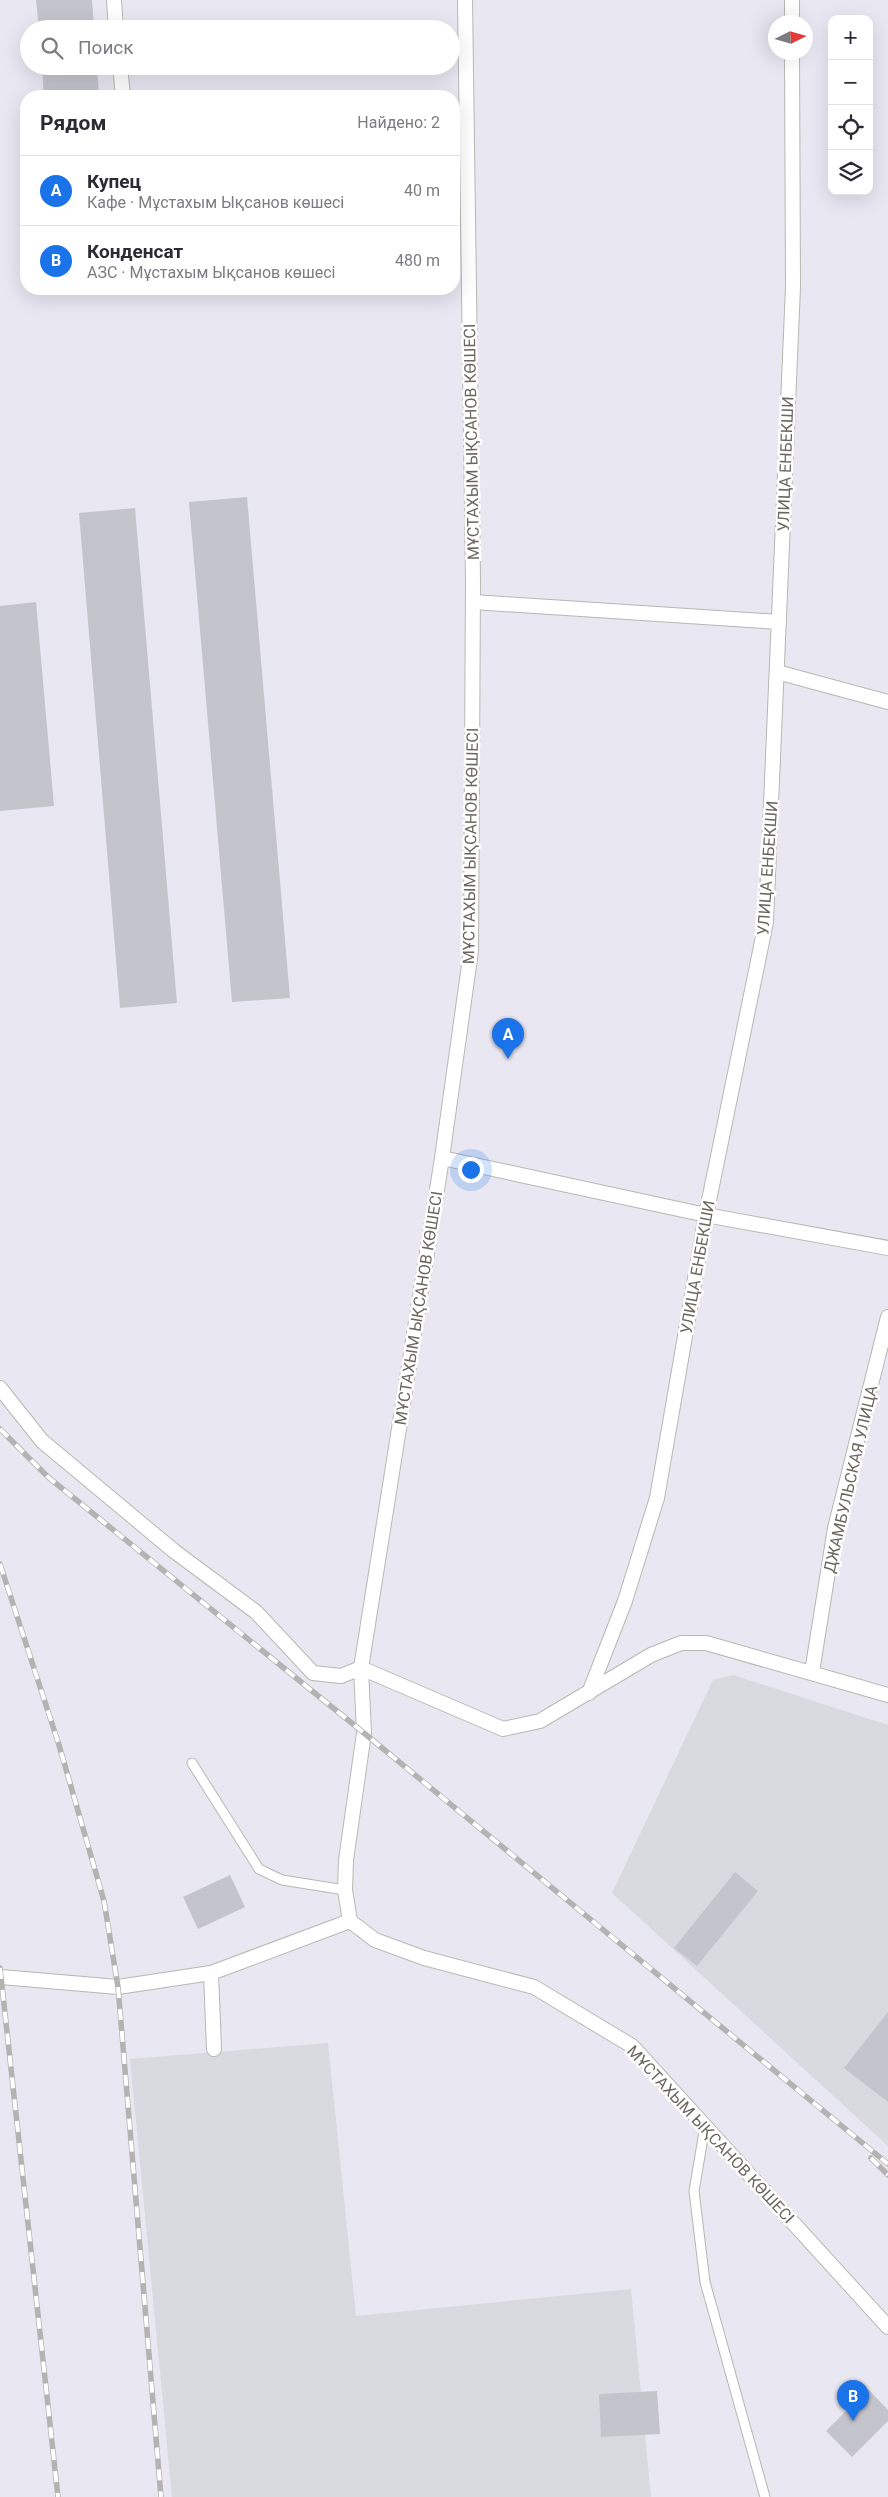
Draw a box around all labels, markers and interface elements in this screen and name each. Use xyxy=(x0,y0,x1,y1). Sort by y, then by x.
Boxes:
north arrow xyxy=(768,15,813,60)
map controls xyxy=(828,15,873,195)
button: + xyxy=(828,15,873,60)
search box xyxy=(20,20,460,75)
icon: search xyxy=(38,34,66,62)
text: Поиск xyxy=(78,36,134,59)
button: − xyxy=(828,60,873,105)
button: locate xyxy=(828,105,873,150)
text: Рядом xyxy=(40,111,106,135)
text: Найдено: 2 xyxy=(357,113,440,132)
button: layers xyxy=(828,150,873,195)
text: Купец xyxy=(87,170,141,193)
text: A xyxy=(51,181,61,200)
text: 40 m xyxy=(404,181,440,200)
text: Кафе · Мұстахым Ықсанов көшесі xyxy=(87,193,344,212)
text: Конденсат xyxy=(87,240,183,263)
text: B xyxy=(51,251,61,270)
text: 480 m xyxy=(395,251,440,270)
text: АЗС · Мұстахым Ықсанов көшесі xyxy=(87,263,335,282)
street label: МҰСТАХЫМ ЫҚСАНОВ КӨШЕСІ xyxy=(460,324,483,560)
street label: УЛИЦА ЕНБЕКШИ xyxy=(774,396,797,532)
street label: МҰСТАХЫМ ЫҚСАНОВ КӨШЕСІ xyxy=(459,728,482,964)
street label: УЛИЦА ЕНБЕКШИ xyxy=(753,800,782,936)
pin: A xyxy=(492,1018,524,1059)
your location xyxy=(458,1157,484,1183)
street label: МҰСТАХЫМ ЫҚСАНОВ КӨШЕСІ xyxy=(391,1190,446,1426)
street label: УЛИЦА ЕНБЕКШИ xyxy=(676,1199,719,1335)
street label: ДЖАМБУЛЬСКАЯ УЛИЦА xyxy=(820,1383,881,1575)
street label: МҰСТАХЫМ ЫҚСАНОВ КӨШЕСІ xyxy=(623,2041,798,2227)
pin: B xyxy=(837,2380,869,2421)

